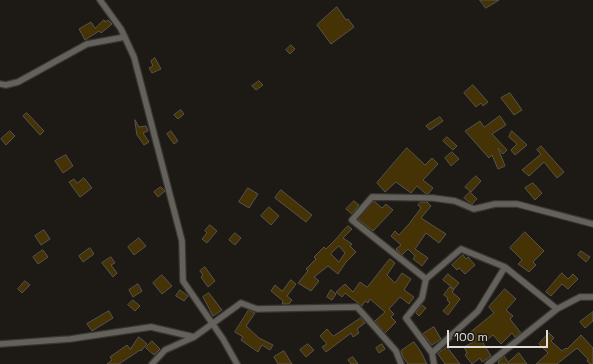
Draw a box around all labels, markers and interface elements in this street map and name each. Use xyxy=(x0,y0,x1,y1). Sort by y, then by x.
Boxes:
scale bar xyxy=(449,322,550,348)
text: 100 m xyxy=(454,329,488,345)

